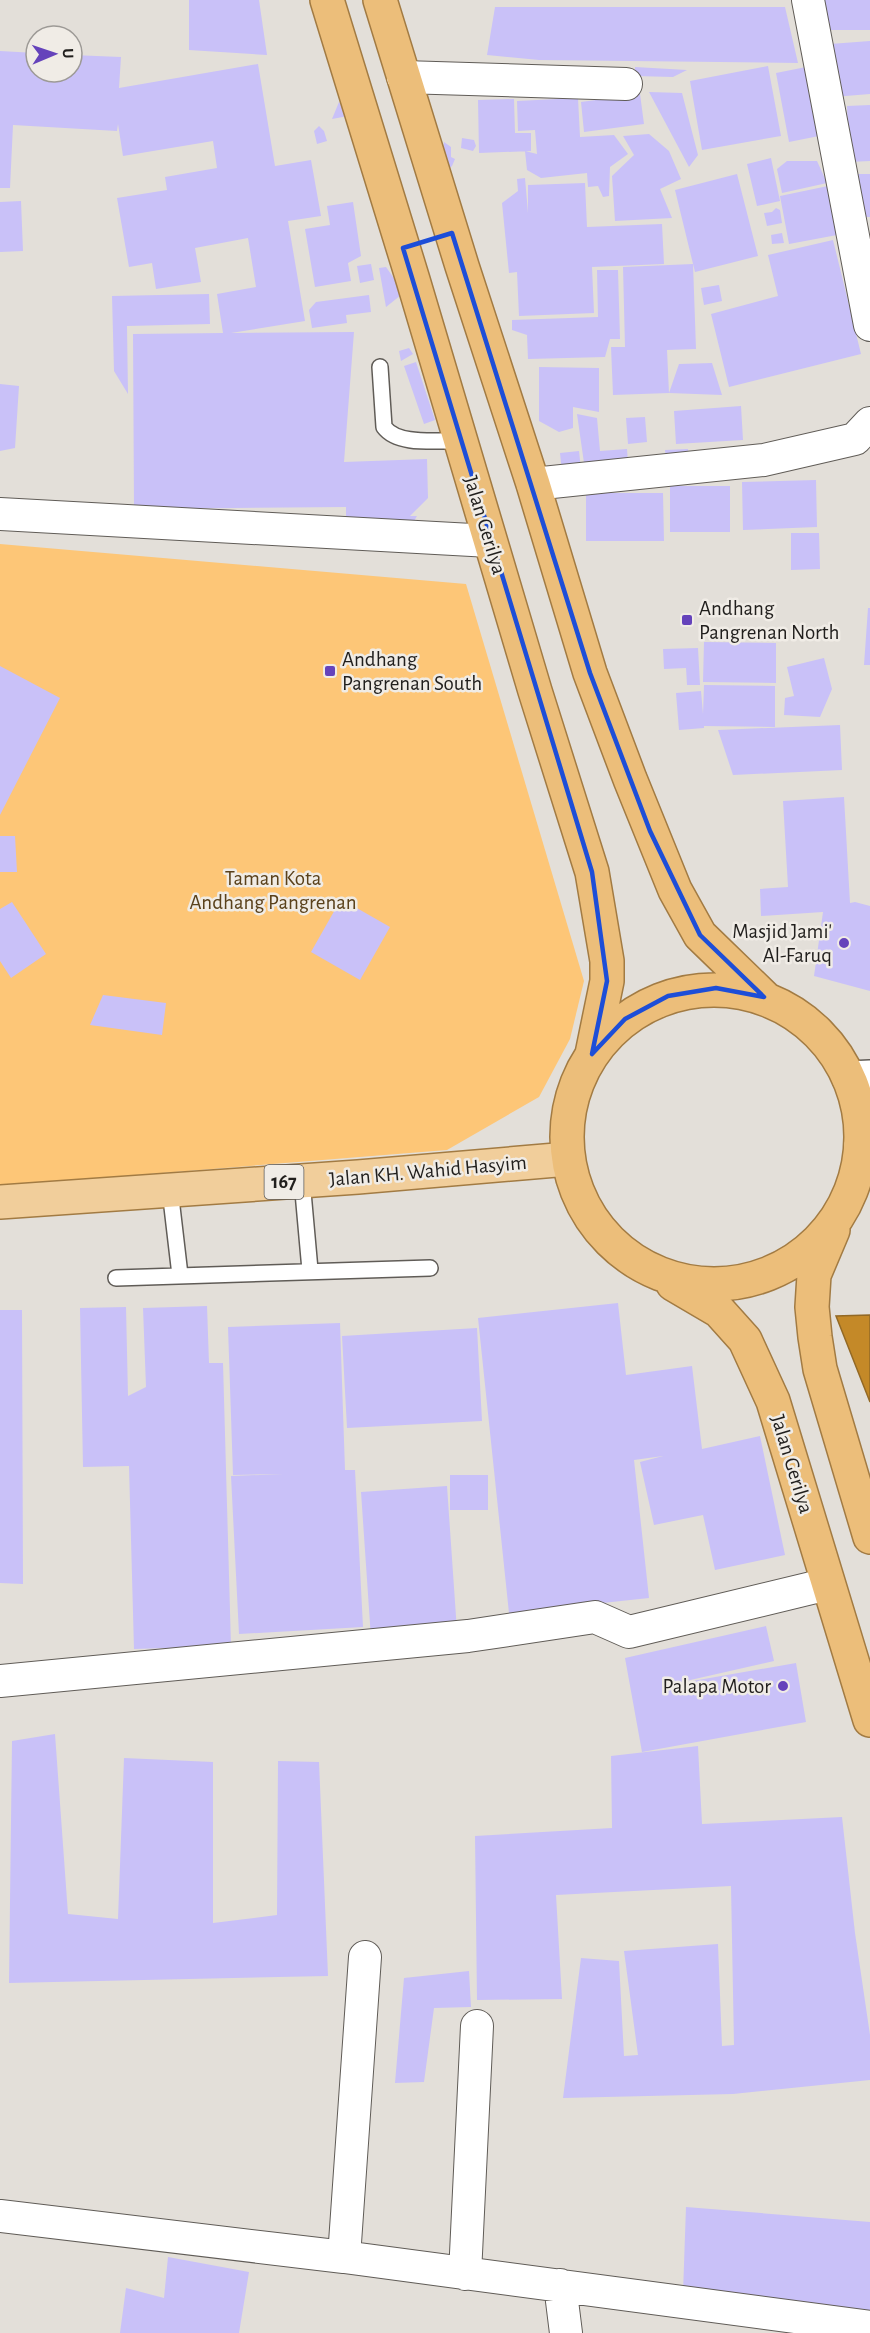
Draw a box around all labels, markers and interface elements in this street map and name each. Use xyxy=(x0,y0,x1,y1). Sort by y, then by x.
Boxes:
north arrow xyxy=(24,24,84,84)
text: U xyxy=(60,48,76,59)
street label: Jalan Gerilya xyxy=(460,473,510,577)
place label: Andhang Pangrenan North xyxy=(699,598,839,643)
marker: Andhang Pangrenan North xyxy=(680,613,694,627)
place label: Andhang Pangrenan South xyxy=(342,649,482,694)
marker: Andhang Pangrenan South xyxy=(323,664,337,678)
park label: Taman Kota Andhang Pangrenan xyxy=(189,868,357,913)
place label: Masjid Jami' Al-Faruq xyxy=(732,921,832,966)
marker: Masjid Jami' Al-Faruq xyxy=(837,936,851,950)
street label: Jalan KH. Wahid Hasyim xyxy=(328,1152,528,1190)
road number: 167 xyxy=(264,1165,304,1199)
street label: Jalan Gerilya xyxy=(767,1412,817,1516)
place label: Palapa Motor xyxy=(662,1676,771,1697)
marker: Palapa Motor xyxy=(776,1679,790,1693)

